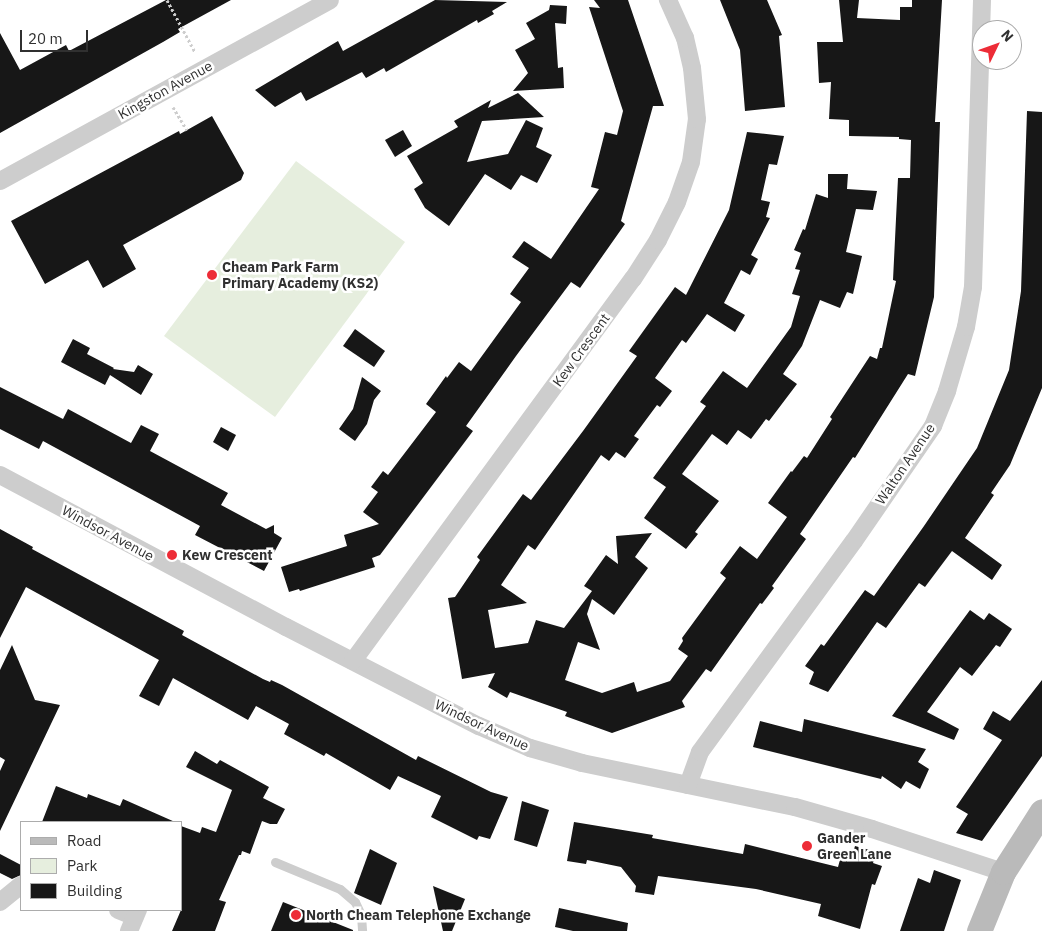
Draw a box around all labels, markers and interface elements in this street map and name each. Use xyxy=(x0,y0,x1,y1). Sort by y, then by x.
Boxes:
scale bar xyxy=(22,20,90,52)
north arrow xyxy=(972,20,1022,70)
text: N xyxy=(997,26,1017,45)
text: 20 m xyxy=(28,29,63,48)
street label: Kingston Avenue xyxy=(115,57,215,123)
place label: Cheam Park Farm Primary Academy (KS2) xyxy=(222,259,378,292)
marker: Cheam Park Farm Primary Academy (KS2) xyxy=(206,269,218,281)
street label: Kew Crescent xyxy=(549,310,613,390)
street label: Walton Avenue xyxy=(872,420,938,508)
street label: Windsor Avenue xyxy=(59,502,157,564)
place label: Kew Crescent xyxy=(182,547,273,563)
marker: Kew Crescent xyxy=(166,549,178,561)
street label: Windsor Avenue xyxy=(432,696,532,754)
legend xyxy=(20,821,182,911)
place label: Gander Green Lane xyxy=(817,830,892,862)
text: Road xyxy=(67,831,102,850)
marker: Gander Green Lane xyxy=(801,840,813,852)
text: Park xyxy=(67,856,97,875)
text: Building xyxy=(67,881,122,900)
place label: North Cheam Telephone Exchange xyxy=(306,907,531,923)
marker: North Cheam Telephone Exchange xyxy=(290,909,302,921)

